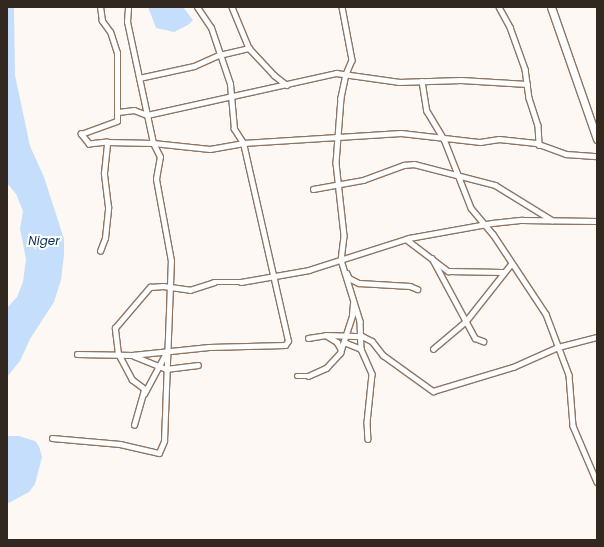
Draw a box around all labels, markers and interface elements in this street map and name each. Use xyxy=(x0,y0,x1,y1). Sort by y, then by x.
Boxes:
water label: Niger xyxy=(28,234,60,248)

